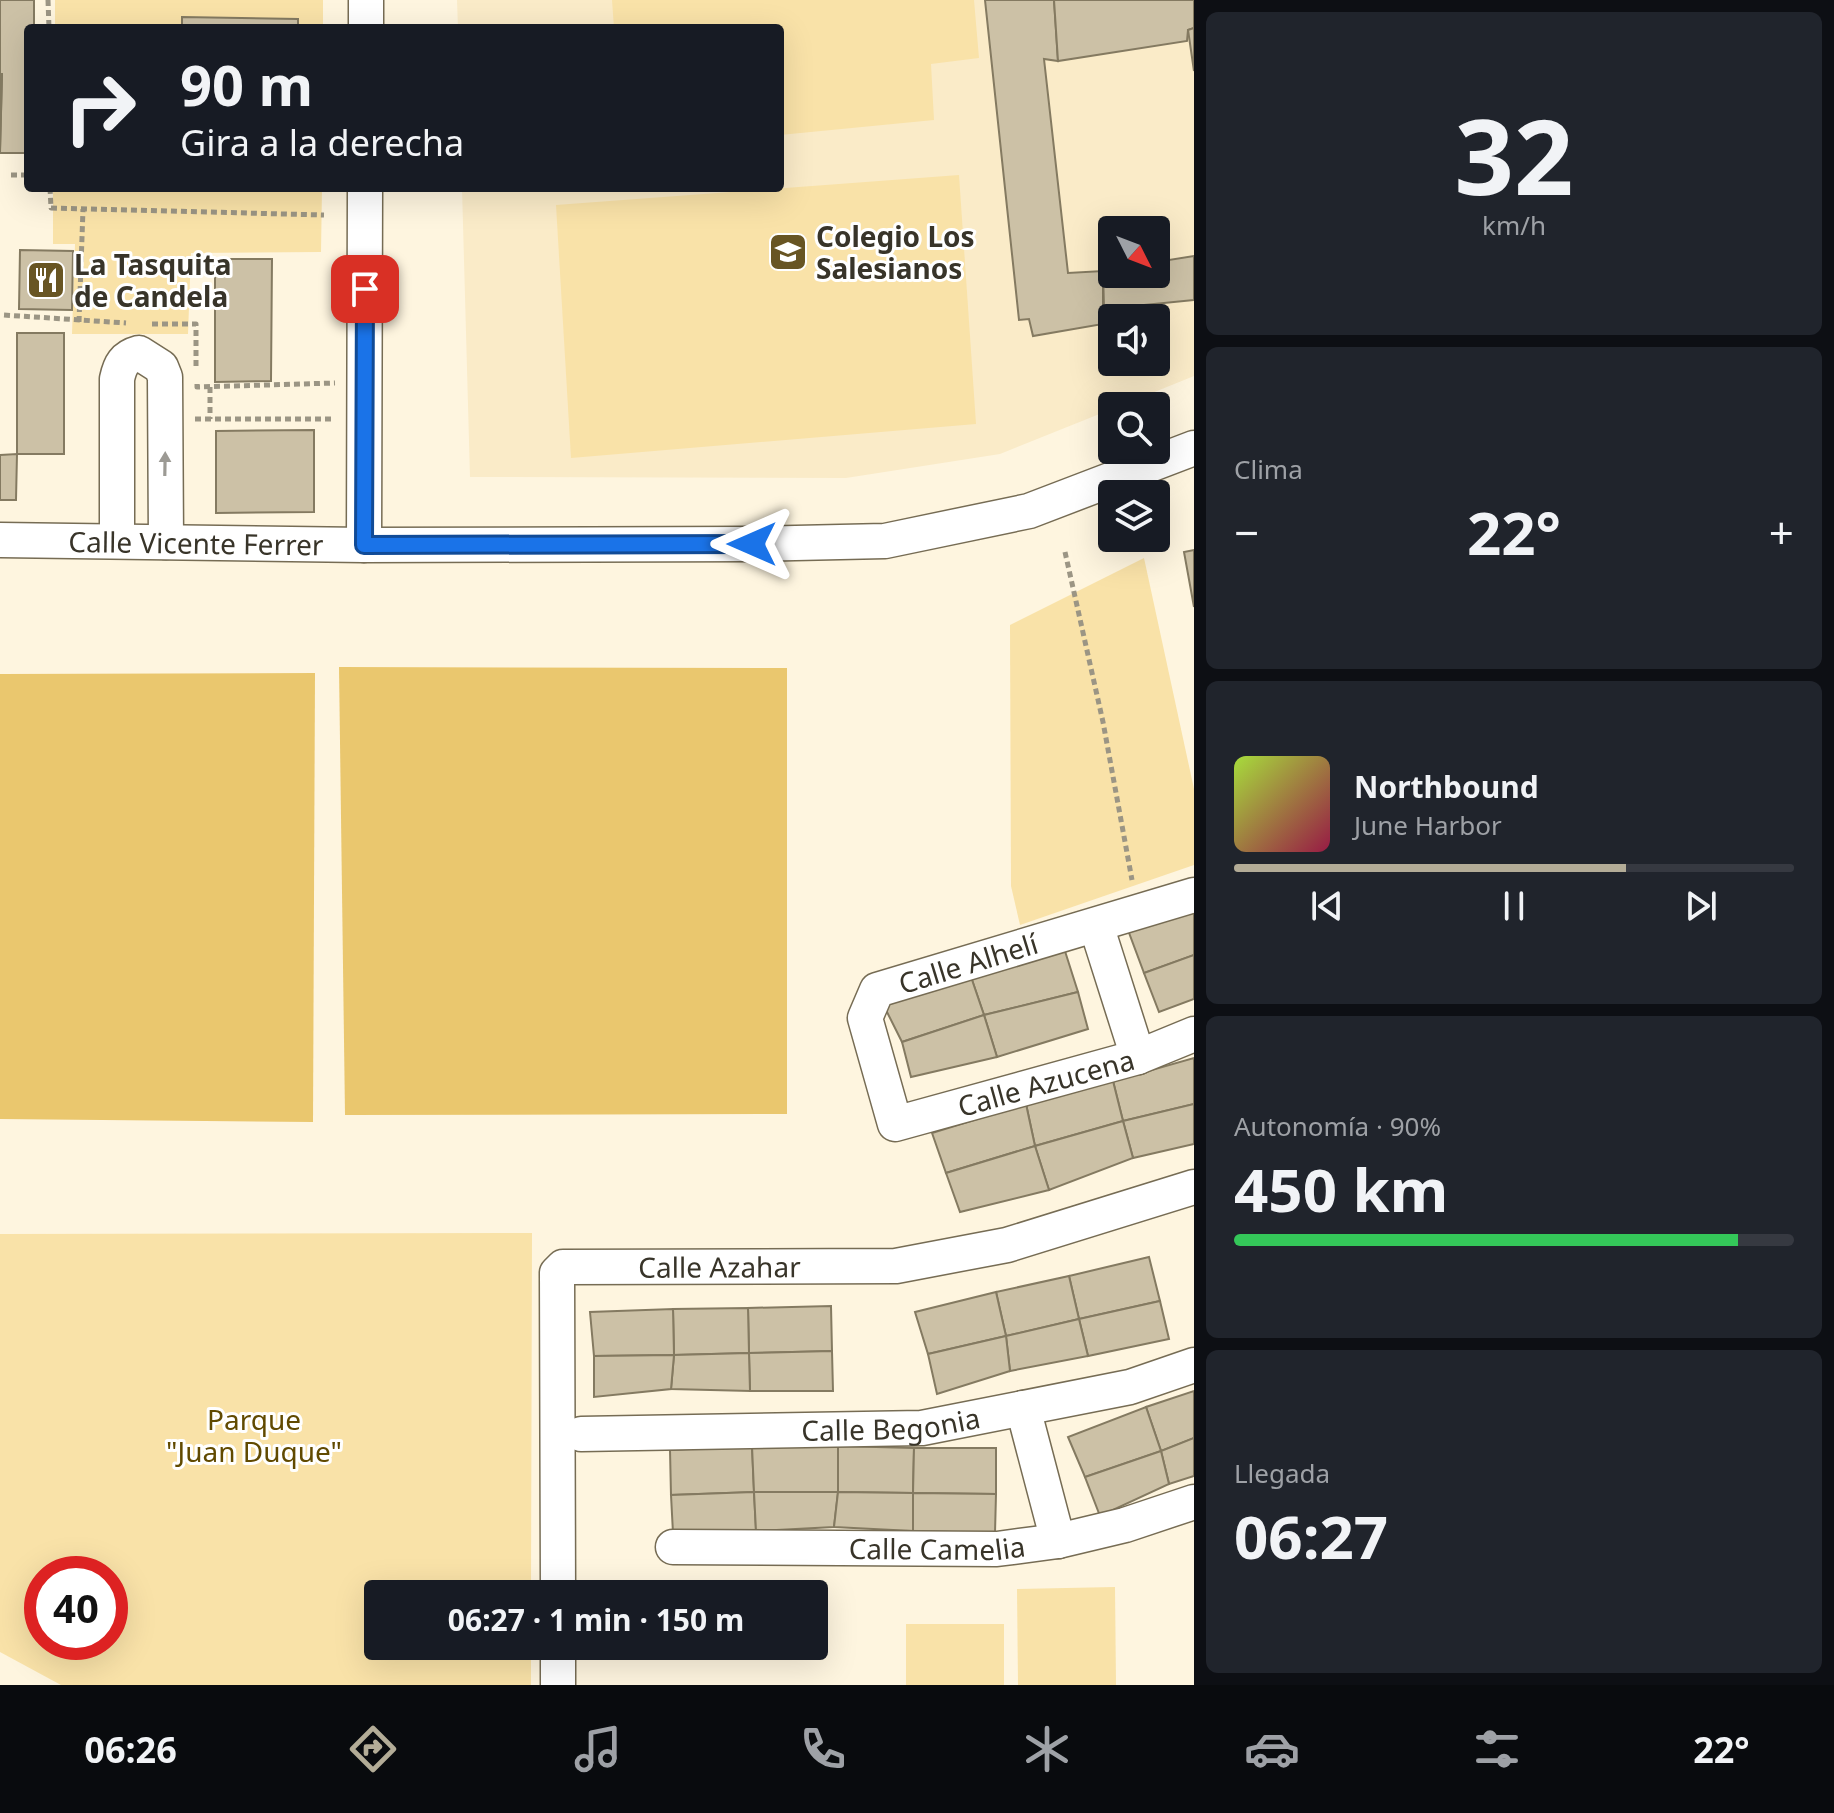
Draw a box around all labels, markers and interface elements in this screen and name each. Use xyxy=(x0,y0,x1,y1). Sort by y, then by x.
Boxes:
text: 90 m xyxy=(180,46,313,122)
icon: right xyxy=(48,56,152,160)
text: 32 xyxy=(1455,84,1573,225)
text: Gira a la derecha xyxy=(180,118,464,167)
text: km/h xyxy=(1482,207,1546,243)
north arrow xyxy=(1098,216,1170,288)
map controls xyxy=(1098,216,1170,552)
place label: Colegio Los Salesianos xyxy=(816,217,975,287)
school or university icon: Colegio Los Salesianos xyxy=(767,231,809,273)
place label: La Tasquita de Candela xyxy=(74,245,232,315)
pin xyxy=(331,255,399,323)
restaurant icon: La Tasquita de Candela xyxy=(25,259,67,301)
icon: arrive xyxy=(343,267,387,311)
button: sound xyxy=(1098,304,1170,376)
button: search xyxy=(1098,392,1170,464)
one-way arrow xyxy=(159,451,171,476)
text: Clima xyxy=(1234,451,1303,487)
button: layers xyxy=(1098,480,1170,552)
text: 22° xyxy=(1467,491,1561,573)
position arrow xyxy=(710,502,794,586)
text: − xyxy=(1234,502,1259,562)
text: + xyxy=(1769,502,1794,562)
street label: Calle Vicente Ferrer xyxy=(68,522,324,563)
text: Northbound xyxy=(1354,766,1539,807)
text: June Harbor xyxy=(1354,807,1502,843)
icon: previous xyxy=(1305,884,1349,928)
icon: pause xyxy=(1492,884,1536,928)
icon: next xyxy=(1679,884,1723,928)
street label: Calle Alhelí xyxy=(894,924,1043,1002)
street label: Calle Azucena xyxy=(953,1040,1138,1125)
text: Autonomía · 90% xyxy=(1234,1108,1441,1144)
text: 450 km xyxy=(1234,1148,1448,1230)
street label: Calle Azahar xyxy=(638,1247,801,1286)
street label: Calle Begonia xyxy=(801,1398,983,1449)
park label: Parque "Juan Duque" xyxy=(166,1400,342,1470)
text: Llegada xyxy=(1234,1455,1330,1491)
text: 06:27 xyxy=(1234,1495,1388,1577)
street label: Calle Camelia xyxy=(849,1526,1028,1568)
speed limit sign: 40 xyxy=(24,1556,128,1660)
text: 06:27 · 1 min · 150 m xyxy=(448,1599,744,1640)
icon: directions xyxy=(345,1721,401,1777)
icon: music xyxy=(570,1721,626,1777)
icon: phone xyxy=(795,1721,851,1777)
icon: climate xyxy=(1019,1721,1075,1777)
icon: car xyxy=(1244,1721,1300,1777)
icon: filters xyxy=(1469,1721,1525,1777)
text: 06:26 xyxy=(84,1725,177,1774)
text: 22° xyxy=(1693,1725,1750,1774)

